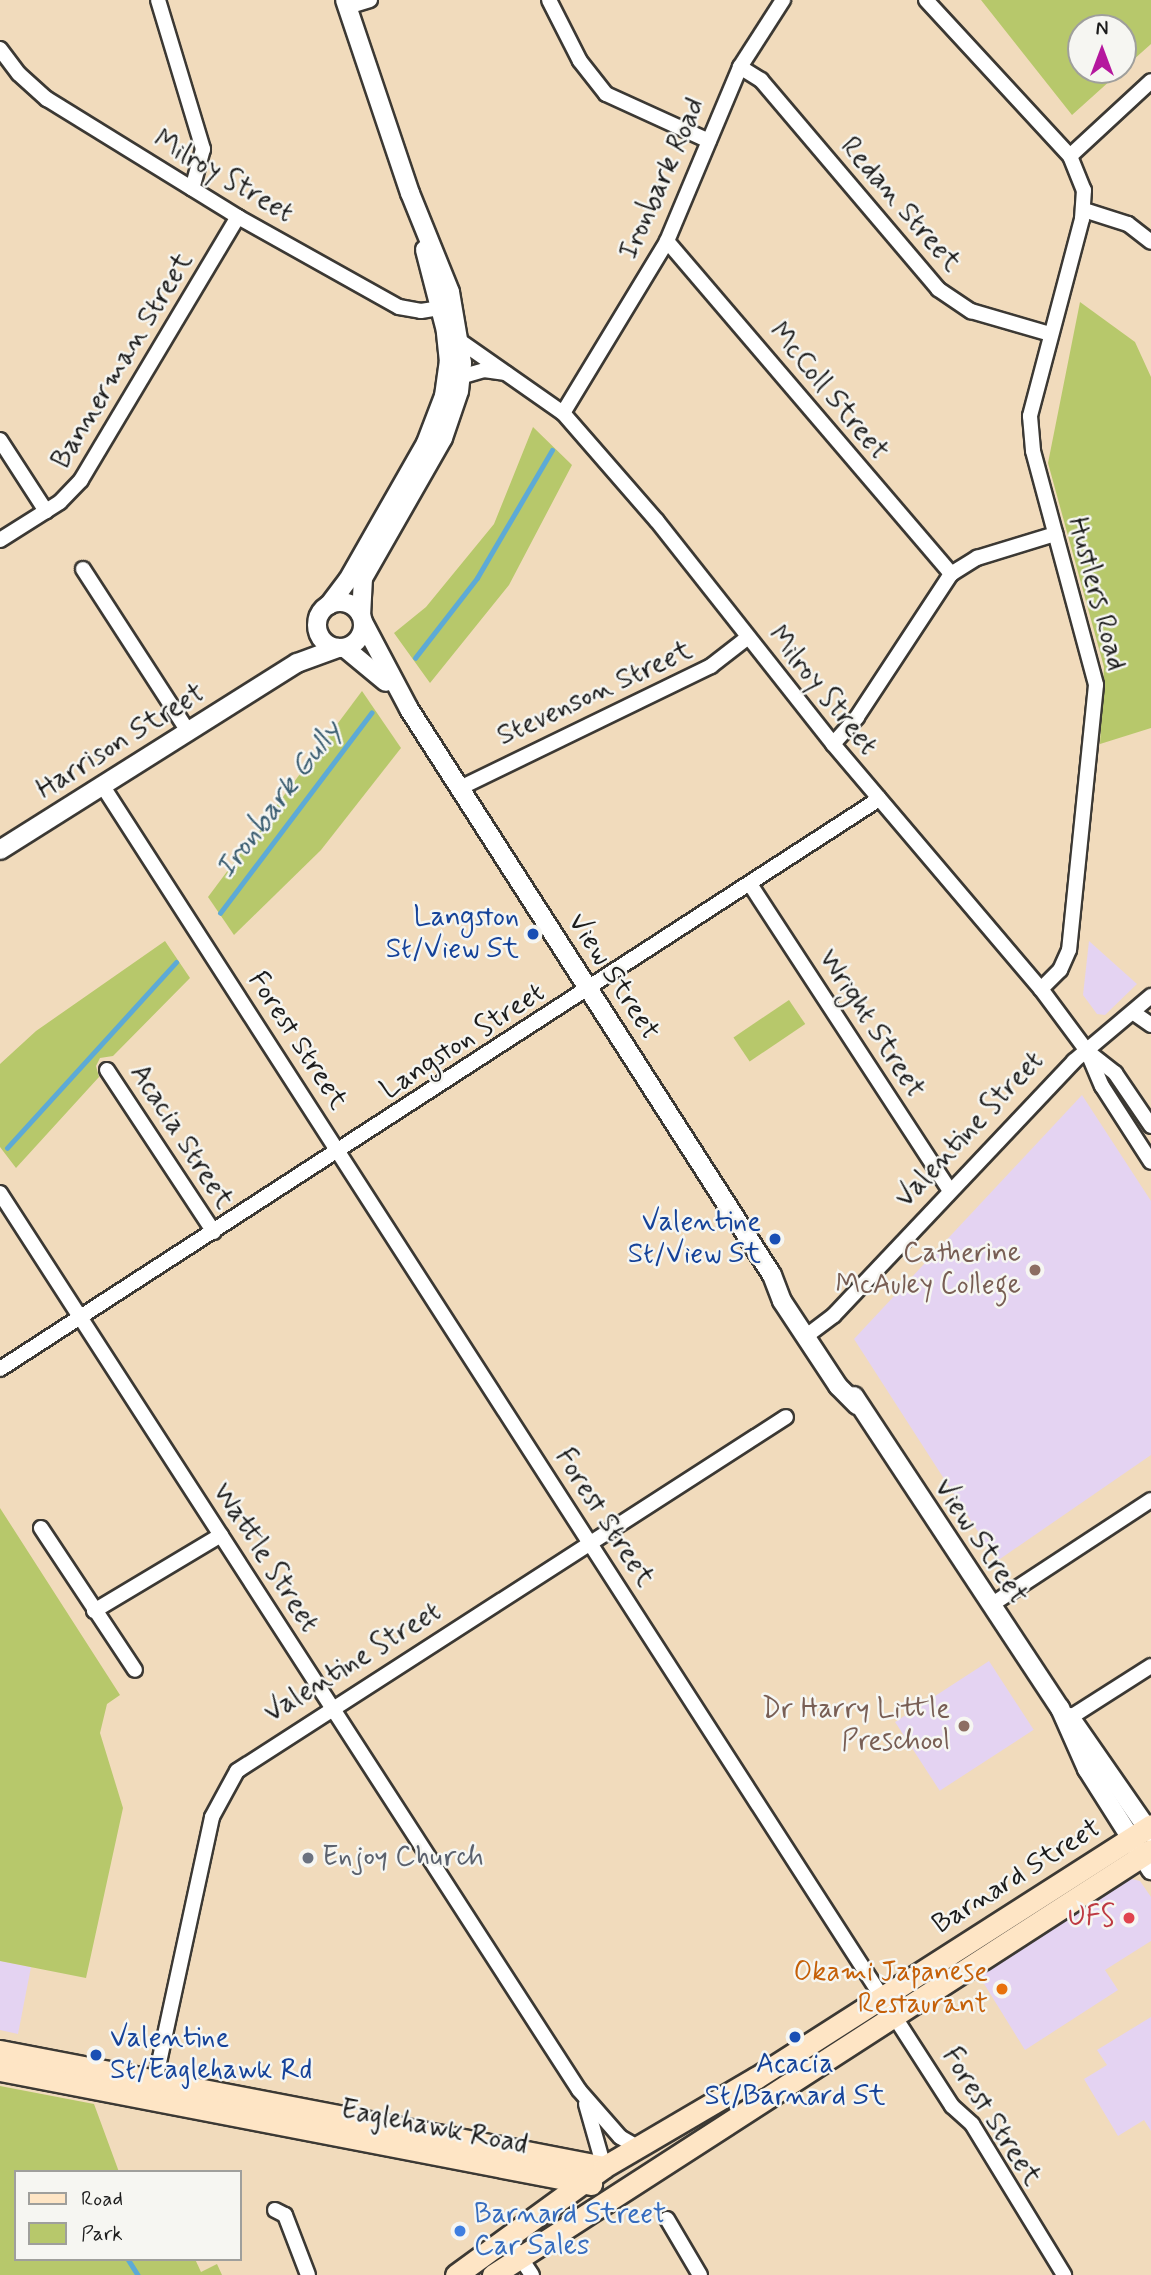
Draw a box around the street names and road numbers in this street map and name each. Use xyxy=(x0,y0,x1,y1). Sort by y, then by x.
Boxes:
street label: Ironbark Road xyxy=(612,93,714,265)
street label: Milroy Street xyxy=(145,122,301,232)
street label: Redan Street xyxy=(832,131,968,279)
street label: Bannerman Street xyxy=(45,247,201,475)
street label: McColl Street xyxy=(761,317,895,467)
street label: Hustlers Road xyxy=(1059,514,1133,674)
street label: Milroy Street xyxy=(758,618,886,764)
street label: Stevenson Street xyxy=(492,634,698,754)
street label: Harrison Street xyxy=(31,677,211,807)
street label: View Street xyxy=(560,908,666,1046)
street label: Wright Street xyxy=(811,944,931,1104)
street label: Forest Street xyxy=(240,966,354,1116)
street label: Langston Street xyxy=(373,975,553,1109)
street label: Valentine Street xyxy=(887,1043,1053,1217)
street label: Acacia Street xyxy=(122,1058,240,1216)
street label: Forest Street xyxy=(547,1443,661,1593)
street label: View Street xyxy=(926,1473,1034,1611)
street label: Wattle Street xyxy=(203,1475,327,1641)
street label: Valentine Street xyxy=(256,1594,450,1732)
street label: Barnard Street xyxy=(927,1812,1107,1942)
street label: Forest Street xyxy=(934,2042,1048,2192)
street label: Eaglehawk Road xyxy=(338,2094,530,2162)

